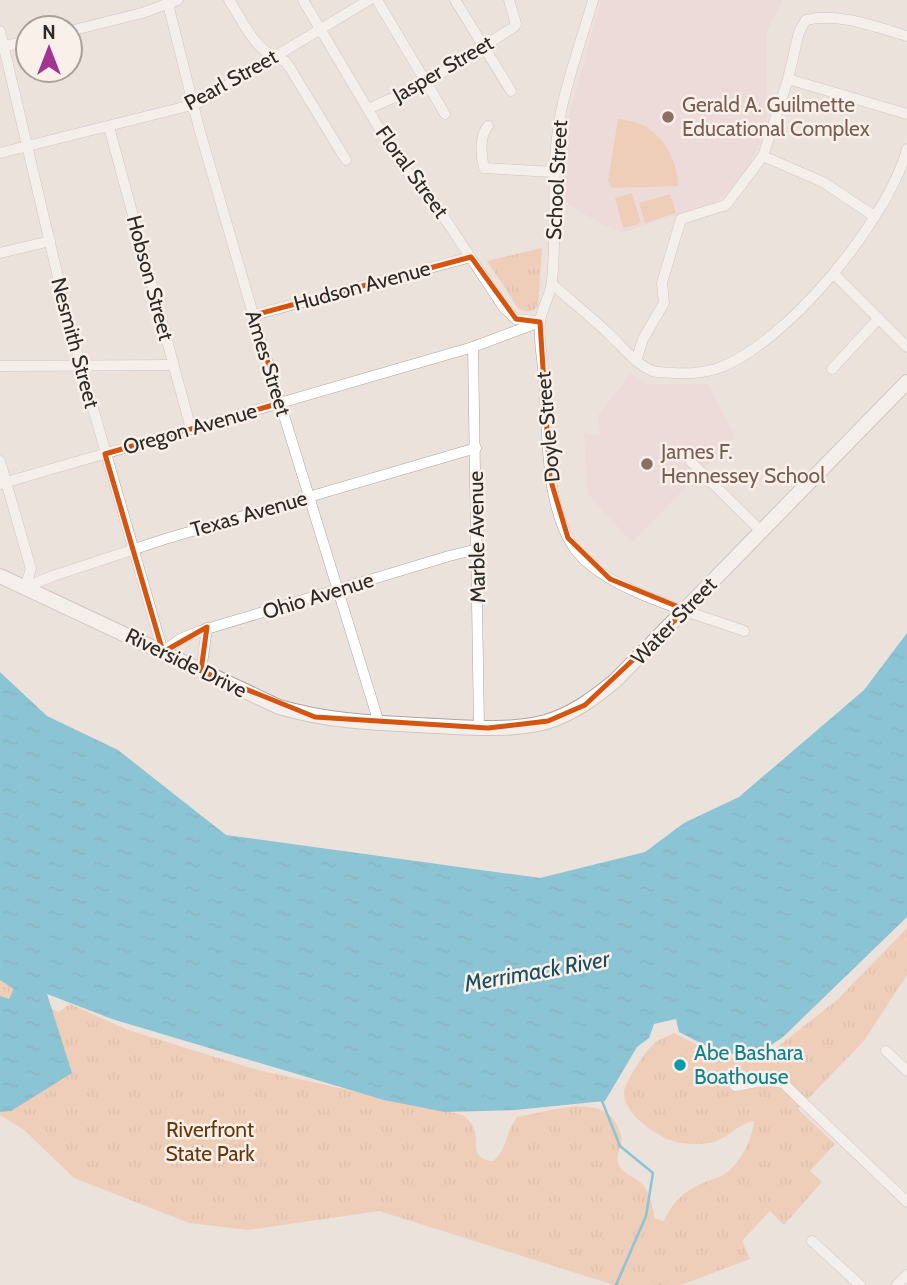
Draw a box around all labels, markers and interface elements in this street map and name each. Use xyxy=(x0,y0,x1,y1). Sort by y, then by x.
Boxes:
north arrow xyxy=(14,14,84,84)
text: N xyxy=(42,21,56,44)
street label: Jasper Street xyxy=(387,30,497,108)
street label: Pearl Street xyxy=(180,44,282,115)
place label: Gerald A. Guilmette Educational Complex xyxy=(682,92,870,141)
marker: Gerald A. Guilmette Educational Complex xyxy=(660,109,676,125)
street label: School Street xyxy=(541,119,572,241)
street label: Floral Street xyxy=(371,121,454,223)
street label: Hobson Street xyxy=(122,213,179,343)
street label: Hudson Avenue xyxy=(291,255,433,316)
street label: Nesmith Street xyxy=(46,275,105,411)
street label: Ames Street xyxy=(241,307,296,419)
street label: Doyle Street xyxy=(530,370,565,484)
street label: Oregon Avenue xyxy=(120,397,260,460)
place label: James F. Hennessey School xyxy=(660,439,825,488)
marker: James F. Hennessey School xyxy=(639,456,655,472)
street label: Marble Avenue xyxy=(463,470,490,603)
street label: Texas Avenue xyxy=(188,485,310,542)
street label: Ohio Avenue xyxy=(259,567,377,624)
street label: Water Street xyxy=(626,572,722,670)
street label: Riverside Drive xyxy=(121,622,251,703)
water label: Merrimack River xyxy=(461,944,613,998)
place label: Abe Bashara Boathouse xyxy=(694,1040,803,1089)
marker: Abe Bashara Boathouse xyxy=(672,1057,688,1073)
park label: Riverfront State Park xyxy=(165,1117,255,1166)

